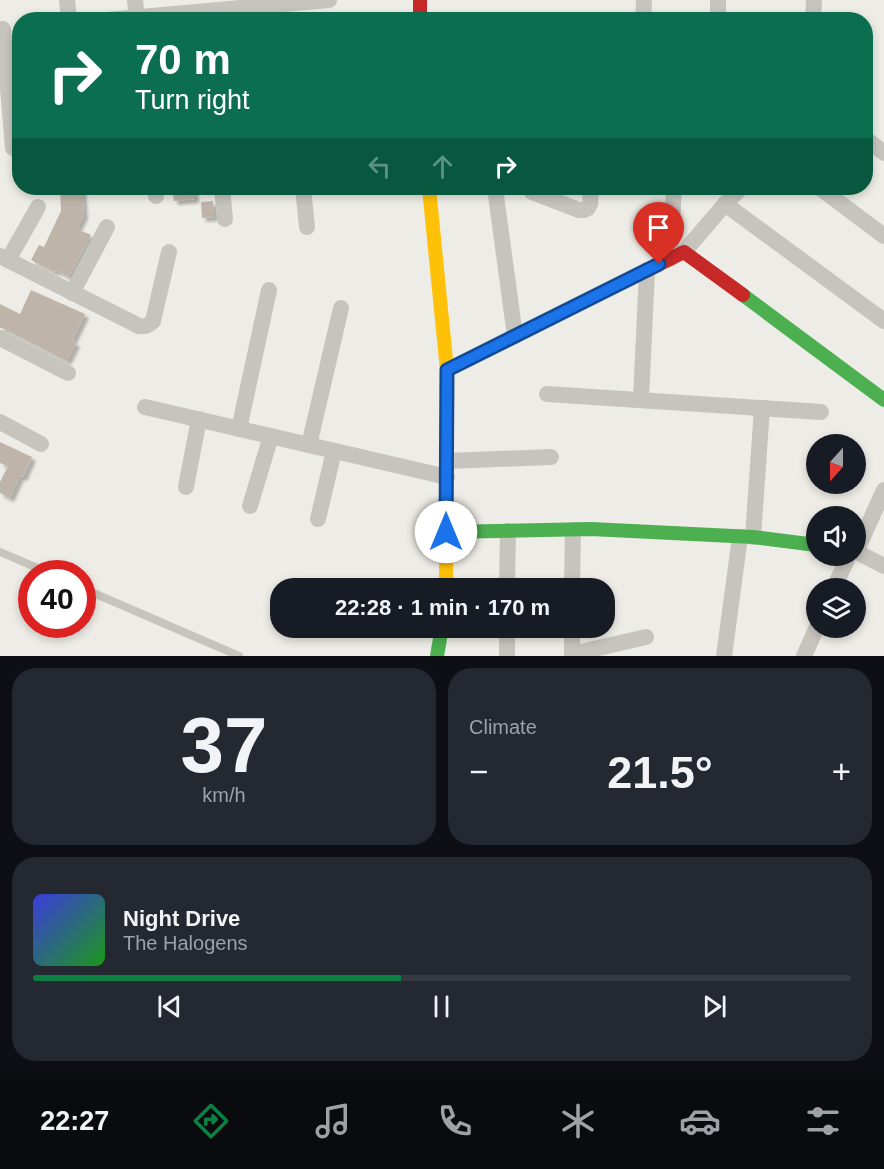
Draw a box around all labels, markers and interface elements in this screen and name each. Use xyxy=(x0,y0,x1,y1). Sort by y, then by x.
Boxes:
icon: right xyxy=(36,36,114,114)
text: 70 m xyxy=(135,36,231,83)
text: Turn right xyxy=(135,85,250,115)
icon: left xyxy=(363,150,396,183)
icon: ahead xyxy=(426,150,459,183)
icon: right xyxy=(489,150,522,183)
pin xyxy=(633,202,684,264)
icon: arrive xyxy=(642,211,675,244)
north arrow xyxy=(806,434,866,494)
map controls xyxy=(806,434,866,638)
position arrow xyxy=(414,500,478,564)
button: sound xyxy=(806,506,866,566)
speed limit sign: 40 xyxy=(18,560,96,638)
button: layers xyxy=(806,578,866,638)
text: 22:28 · 1 min · 170 m xyxy=(335,595,550,620)
text: 37 xyxy=(181,701,267,789)
text: Climate xyxy=(469,716,537,738)
text: 21.5° xyxy=(607,747,713,798)
text: − xyxy=(469,753,488,790)
text: + xyxy=(832,753,851,790)
text: km/h xyxy=(202,784,246,806)
text: Night Drive xyxy=(123,906,240,931)
text: The Halogens xyxy=(123,932,248,954)
icon: previous xyxy=(153,990,186,1023)
icon: pause xyxy=(425,990,458,1023)
icon: next xyxy=(698,990,731,1023)
icon: directions xyxy=(190,1100,232,1142)
icon: music xyxy=(312,1100,354,1142)
icon: phone xyxy=(434,1100,476,1142)
icon: climate xyxy=(557,1100,599,1142)
icon: car xyxy=(679,1100,721,1142)
icon: filters xyxy=(802,1100,844,1142)
text: 22:27 xyxy=(40,1106,109,1136)

